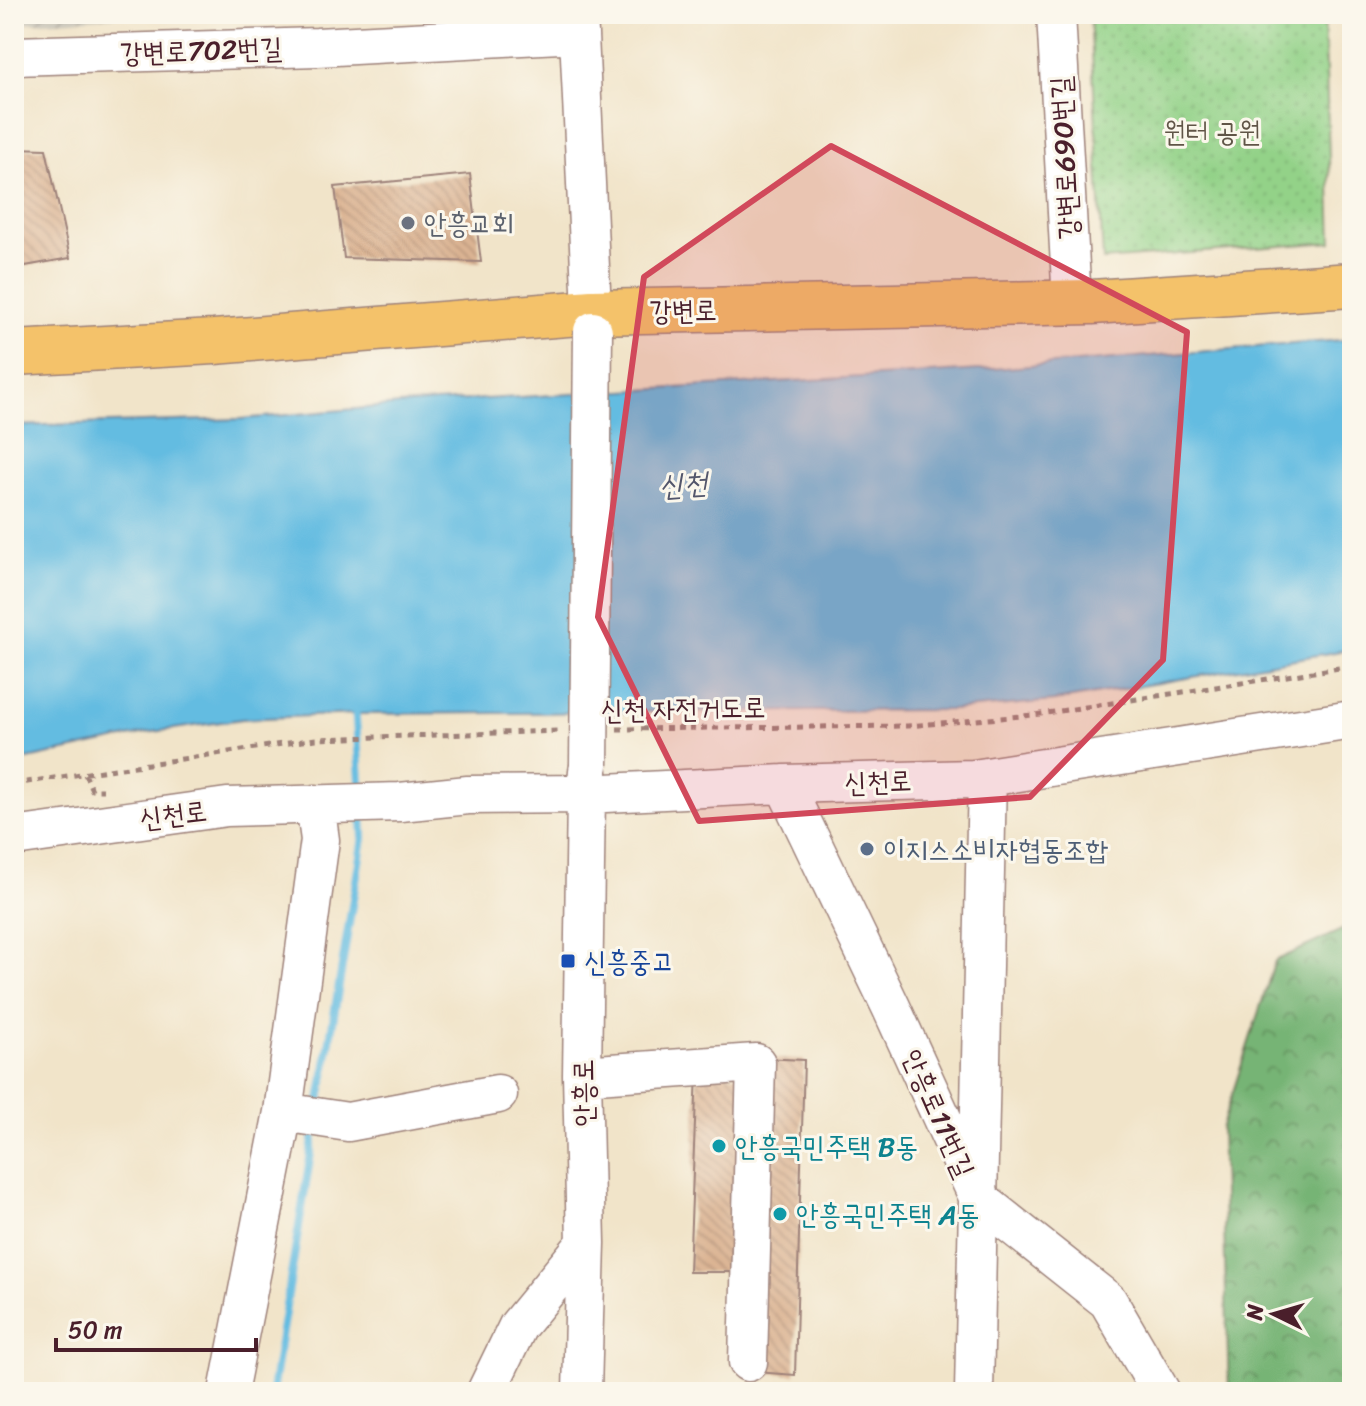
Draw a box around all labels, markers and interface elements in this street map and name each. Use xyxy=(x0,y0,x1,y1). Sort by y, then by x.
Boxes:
street label: 강변로702번길 xyxy=(119,23,283,78)
street label: 강변로690번길 xyxy=(1036,75,1093,241)
park label: 원터 공원 xyxy=(1163,107,1261,156)
place label: 안흥교회 xyxy=(424,199,514,248)
marker: 안흥교회 xyxy=(399,214,417,232)
street label: 강변로 xyxy=(649,285,717,336)
water label: 신천 xyxy=(657,455,712,513)
street label: 신천 자전거도로 xyxy=(600,683,766,734)
street label: 신천로 xyxy=(843,756,913,807)
street label: 신천로 xyxy=(137,786,210,843)
place label: 이지스소비자협동조합 xyxy=(883,825,1109,874)
marker: 이지스소비자협동조합 xyxy=(858,840,876,858)
place label: 신흥중고 xyxy=(584,937,674,986)
marker: 신흥중고 xyxy=(559,952,577,970)
street label: 안흥로11번길 xyxy=(888,1041,989,1186)
street label: 안흥로 xyxy=(558,1059,609,1127)
place label: 안흥국민주택 B동 xyxy=(735,1122,918,1171)
marker: 안흥국민주택 B동 xyxy=(710,1137,728,1155)
place label: 안흥국민주택 A동 xyxy=(796,1190,979,1239)
marker: 안흥국민주택 A동 xyxy=(771,1205,789,1223)
north arrow xyxy=(1234,1274,1314,1354)
scale bar xyxy=(56,1302,256,1352)
text: N xyxy=(1234,1302,1275,1323)
text: 50 m xyxy=(68,1309,123,1351)

